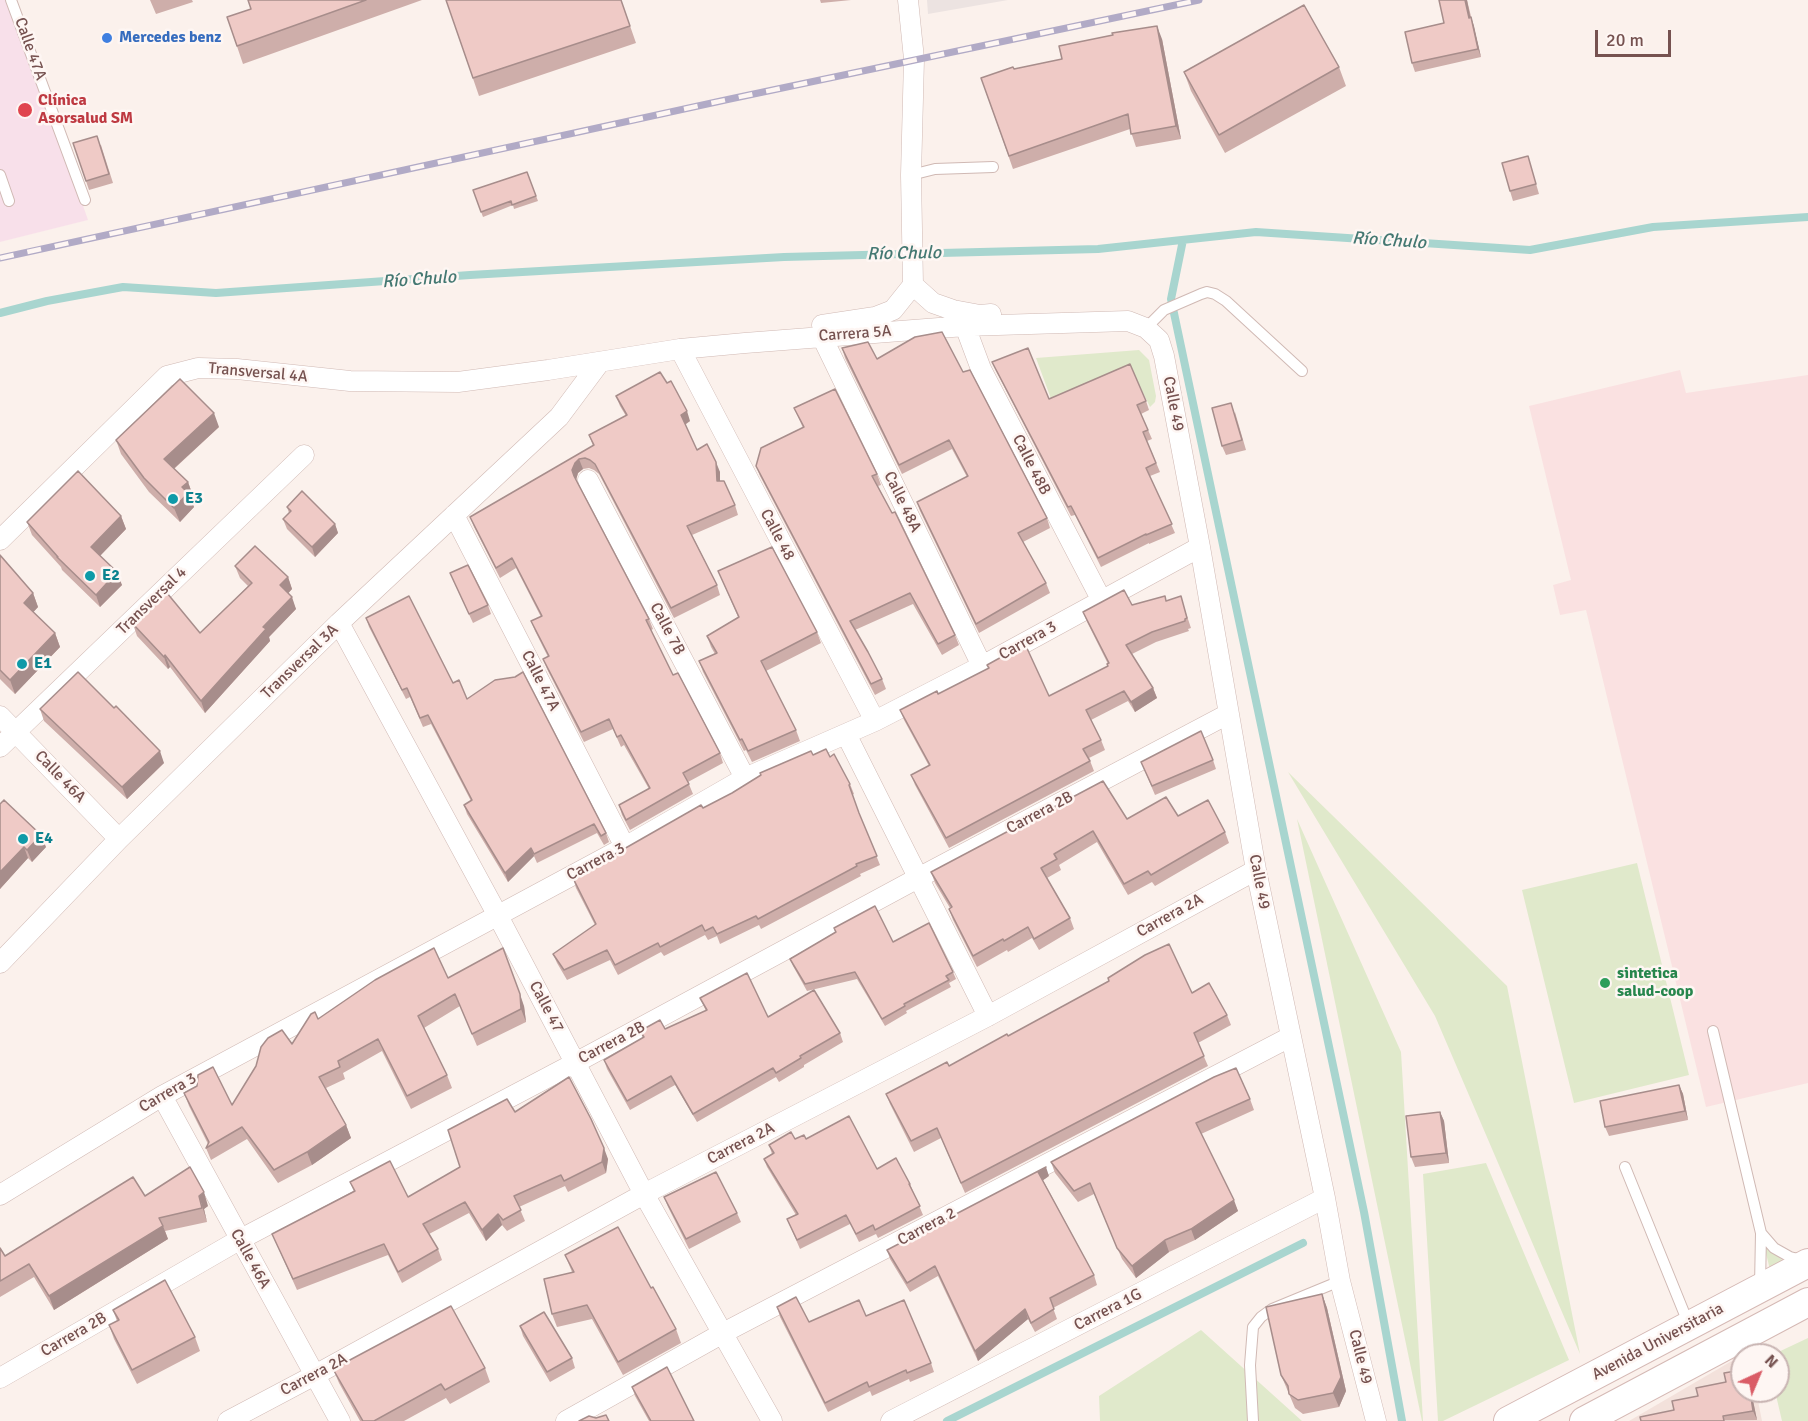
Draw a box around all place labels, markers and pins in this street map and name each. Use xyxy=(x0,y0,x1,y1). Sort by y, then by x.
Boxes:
place label: Mercedes benz xyxy=(119,28,221,48)
marker: Mercedes benz xyxy=(100,31,114,45)
place label: Clínica Asorsalud SM xyxy=(38,91,133,129)
marker: Clínica Asorsalud SM xyxy=(16,101,34,119)
place label: E3 xyxy=(185,489,203,509)
marker: E3 xyxy=(166,492,180,506)
place label: E2 xyxy=(102,566,120,586)
marker: E2 xyxy=(83,569,97,583)
place label: E1 xyxy=(34,654,52,674)
marker: E1 xyxy=(15,657,29,671)
place label: E4 xyxy=(35,829,53,849)
marker: E4 xyxy=(16,832,30,846)
place label: sintetica salud-coop xyxy=(1617,964,1693,1002)
marker: sintetica salud-coop xyxy=(1598,976,1612,990)

